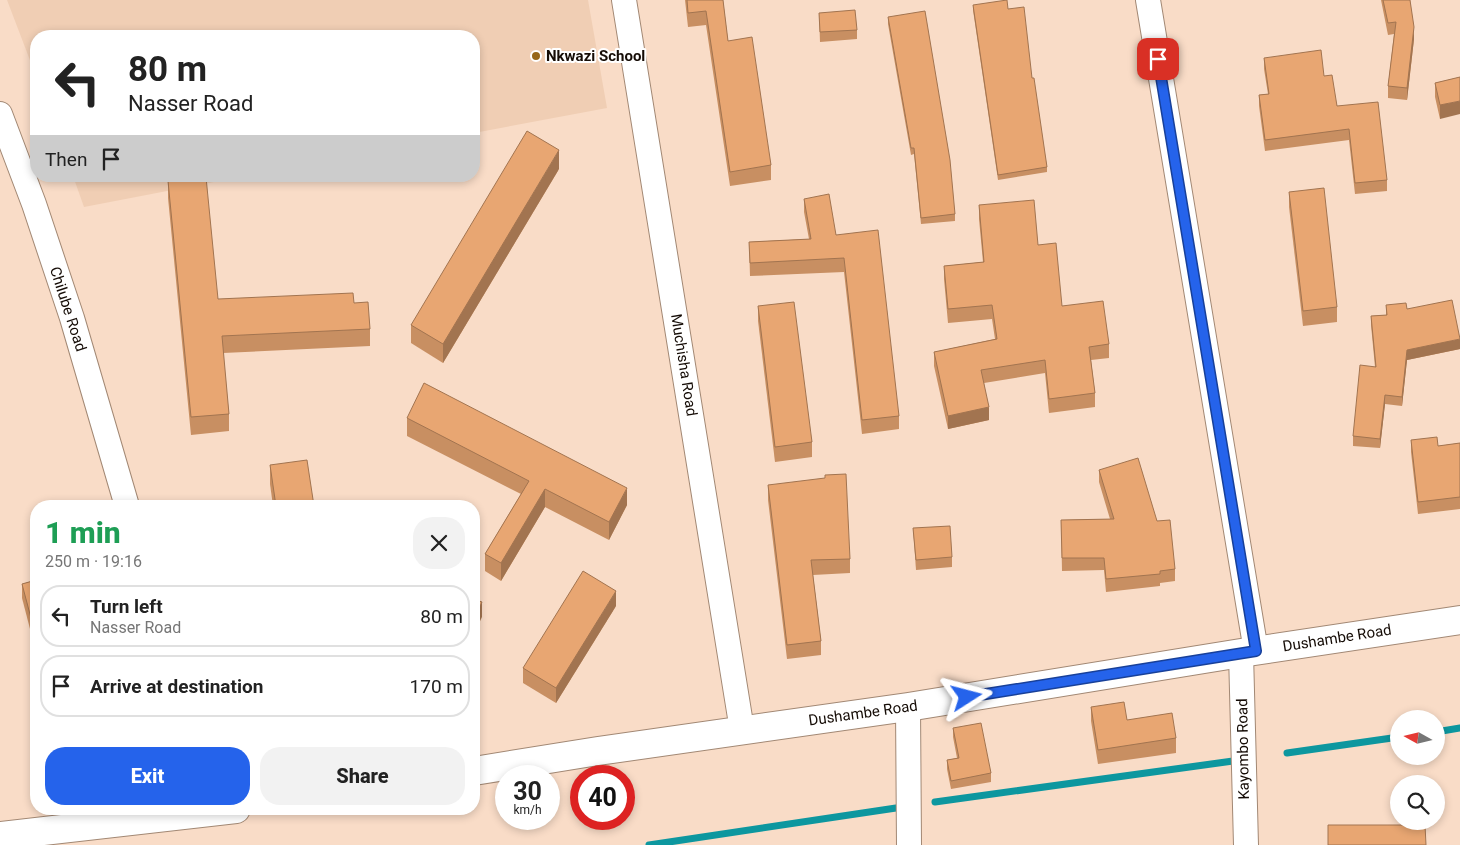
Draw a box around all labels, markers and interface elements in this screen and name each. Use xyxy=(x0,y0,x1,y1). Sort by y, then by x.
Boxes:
pin xyxy=(1137,38,1179,80)
icon: arrive xyxy=(1144,45,1172,73)
place label: Nkwazi School xyxy=(546,47,645,65)
text: 80 m xyxy=(128,49,207,90)
icon: left xyxy=(45,50,110,115)
marker: Nkwazi School xyxy=(530,50,542,62)
text: Nasser Road xyxy=(128,91,253,116)
icon: arrive xyxy=(97,145,125,173)
text: Then xyxy=(45,148,87,171)
street label: Chilube Road xyxy=(46,264,90,354)
street label: Muchisha Road xyxy=(667,313,701,417)
text: 1 min xyxy=(45,515,121,550)
button: close xyxy=(413,517,465,569)
text: 250 m · 19:16 xyxy=(45,552,142,571)
text: Turn left xyxy=(90,595,163,618)
icon: left xyxy=(47,602,75,630)
text: 80 m xyxy=(420,605,463,628)
text: Nasser Road xyxy=(90,618,181,637)
street label: Dushambe Road xyxy=(1281,621,1393,655)
position arrow xyxy=(940,670,992,722)
icon: arrive xyxy=(47,672,75,700)
text: Arrive at destination xyxy=(90,675,263,698)
text: 170 m xyxy=(410,675,463,698)
street label: Dushambe Road xyxy=(807,696,919,730)
street label: Kayombo Road xyxy=(1233,698,1253,800)
north arrow xyxy=(1390,710,1445,765)
map controls xyxy=(1390,710,1445,830)
button: Exit xyxy=(45,747,250,805)
button: Share xyxy=(260,747,465,805)
speed limit sign: 40 xyxy=(570,765,635,830)
button: search xyxy=(1390,775,1445,830)
text: 30 xyxy=(513,777,542,806)
text: km/h xyxy=(513,803,542,817)

